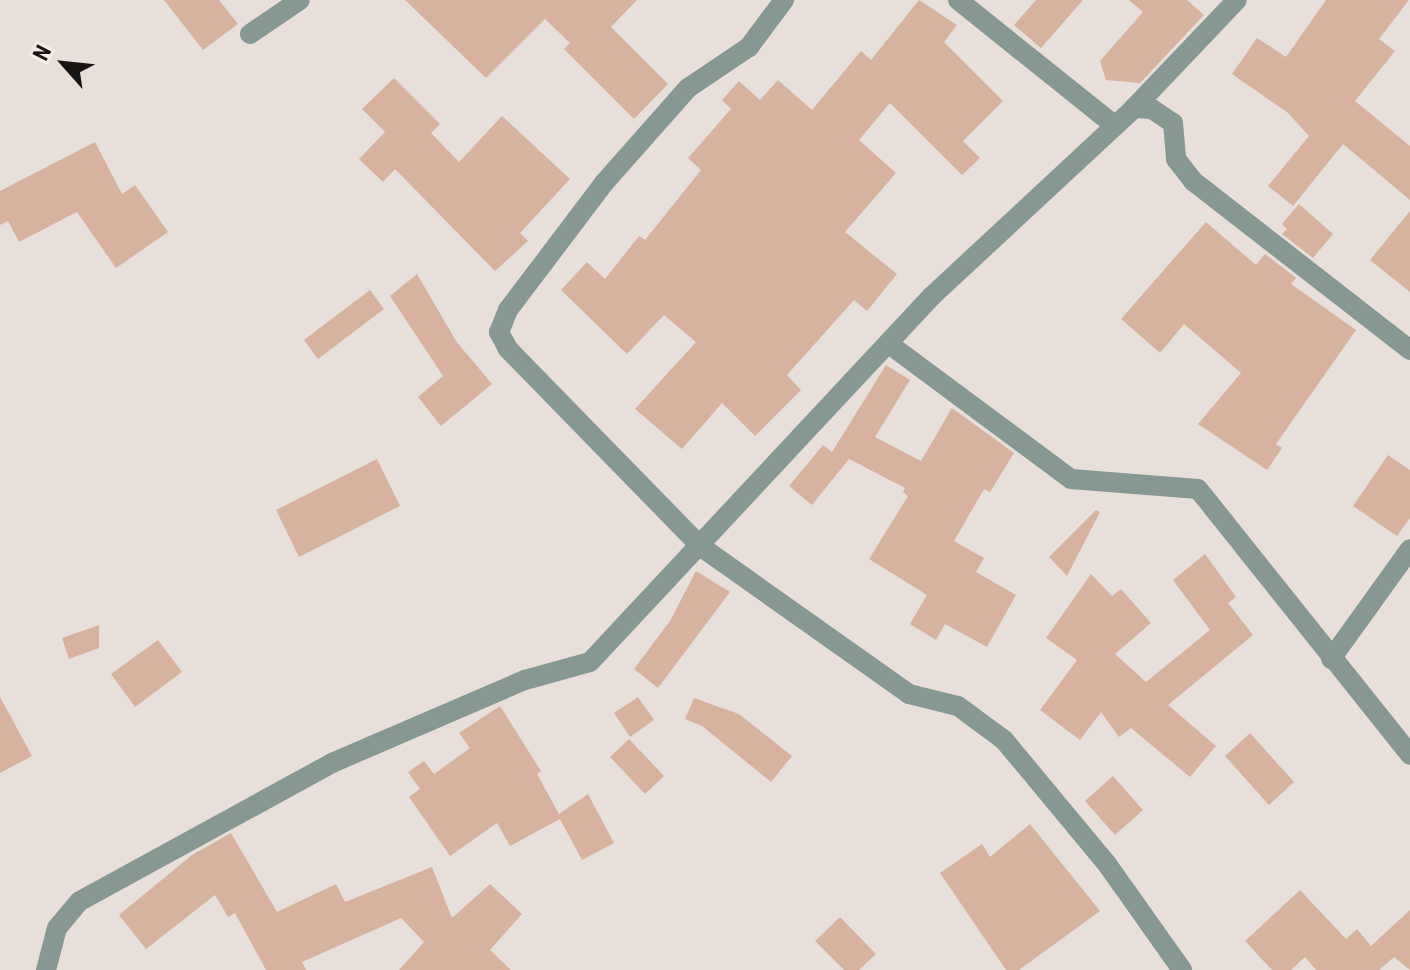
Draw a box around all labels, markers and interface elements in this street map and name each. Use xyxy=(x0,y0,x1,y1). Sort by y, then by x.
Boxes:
north arrow xyxy=(24,24,104,104)
text: N xyxy=(28,41,56,65)

